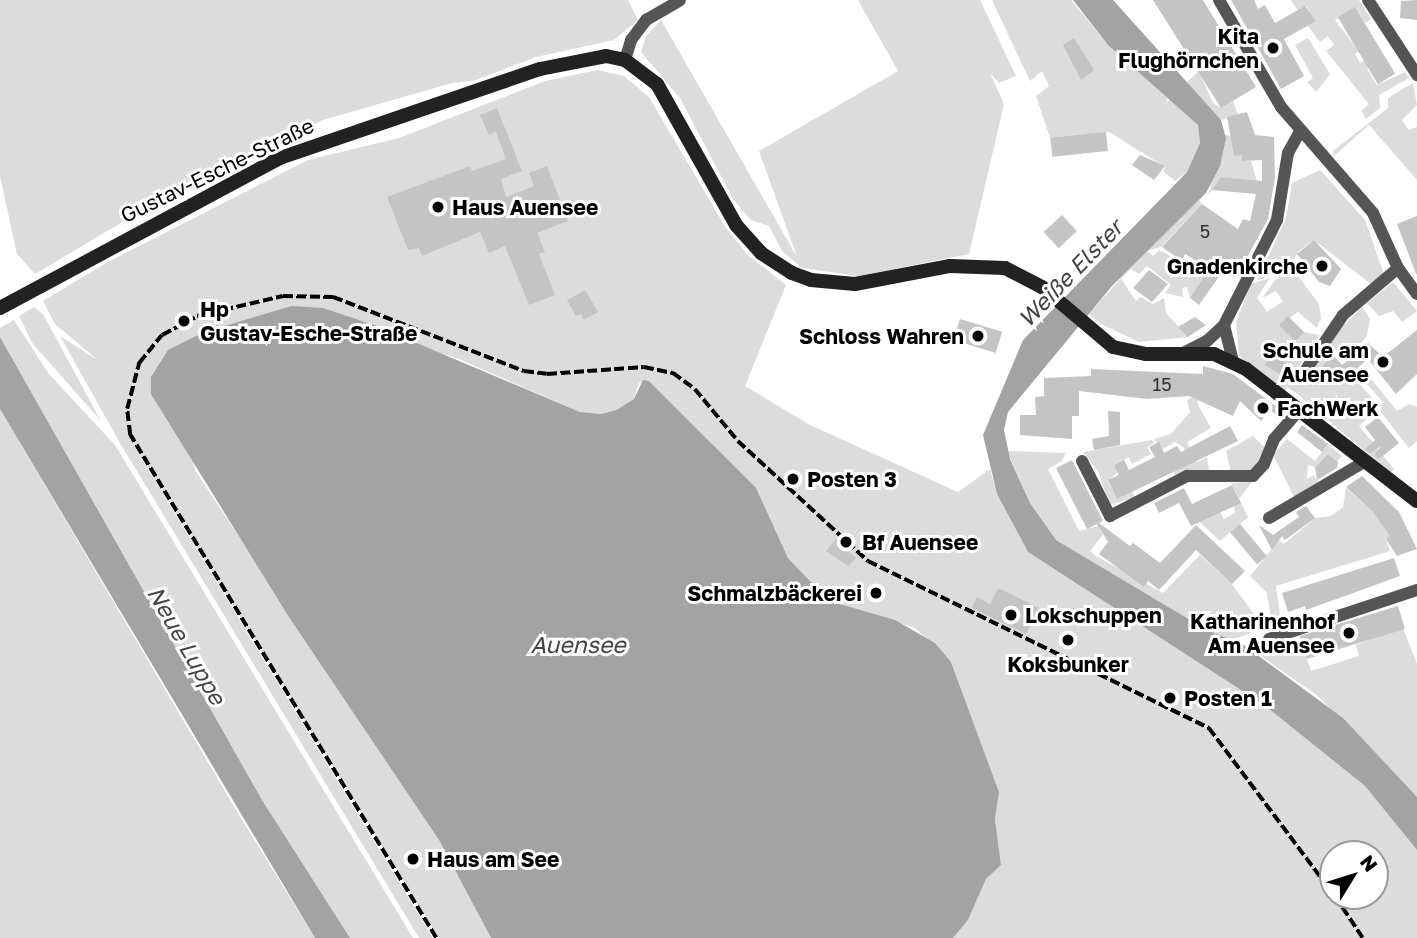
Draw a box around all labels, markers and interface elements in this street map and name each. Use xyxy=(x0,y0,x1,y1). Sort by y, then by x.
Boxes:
place label: Kita Flughörnchen xyxy=(1118,23,1259,73)
marker: Kita Flughörnchen xyxy=(1265,40,1281,56)
street label: Gustav-Esche-Straße xyxy=(116,112,318,228)
place label: Haus Auensee xyxy=(452,194,598,220)
marker: Haus Auensee xyxy=(430,199,446,215)
water label: Weiße Elster xyxy=(1012,214,1128,332)
house number: 5 xyxy=(1200,220,1210,242)
place label: Gnadenkirche xyxy=(1167,253,1308,279)
marker: Gnadenkirche xyxy=(1314,258,1330,274)
place label: Hp Gustav-Esche-Straße xyxy=(200,296,417,346)
marker: Hp Gustav-Esche-Straße xyxy=(174,311,194,331)
place label: Schloss Wahren xyxy=(799,323,964,349)
marker: Schloss Wahren xyxy=(970,328,986,344)
place label: Schule am Auensee xyxy=(1263,337,1369,387)
marker: Schule am Auensee xyxy=(1375,354,1391,370)
house number: 15 xyxy=(1152,373,1172,395)
place label: FachWerk xyxy=(1277,395,1379,421)
marker: FachWerk xyxy=(1255,400,1271,416)
place label: Posten 3 xyxy=(807,466,897,492)
marker: Posten 3 xyxy=(785,471,801,487)
place label: Bf Auensee xyxy=(862,529,978,555)
marker: Bf Auensee xyxy=(836,532,856,552)
place label: Schmalzbäckerei xyxy=(687,580,862,606)
water label: Neue Luppe xyxy=(142,581,232,709)
marker: Schmalzbäckerei xyxy=(868,585,884,601)
place label: Lokschuppen xyxy=(1025,602,1162,628)
marker: Lokschuppen xyxy=(1003,607,1019,623)
place label: Katharinenhof Am Auensee xyxy=(1190,608,1335,658)
marker: Katharinenhof Am Auensee xyxy=(1341,625,1357,641)
water label: Auensee xyxy=(530,630,626,658)
marker: Koksbunker xyxy=(1060,632,1076,648)
place label: Koksbunker xyxy=(1007,651,1129,677)
place label: Posten 1 xyxy=(1184,685,1272,711)
marker: Posten 1 xyxy=(1162,690,1178,706)
north arrow xyxy=(1319,840,1389,910)
place label: Haus am See xyxy=(427,846,559,872)
text: N xyxy=(1356,850,1383,876)
marker: Haus am See xyxy=(405,851,421,867)

